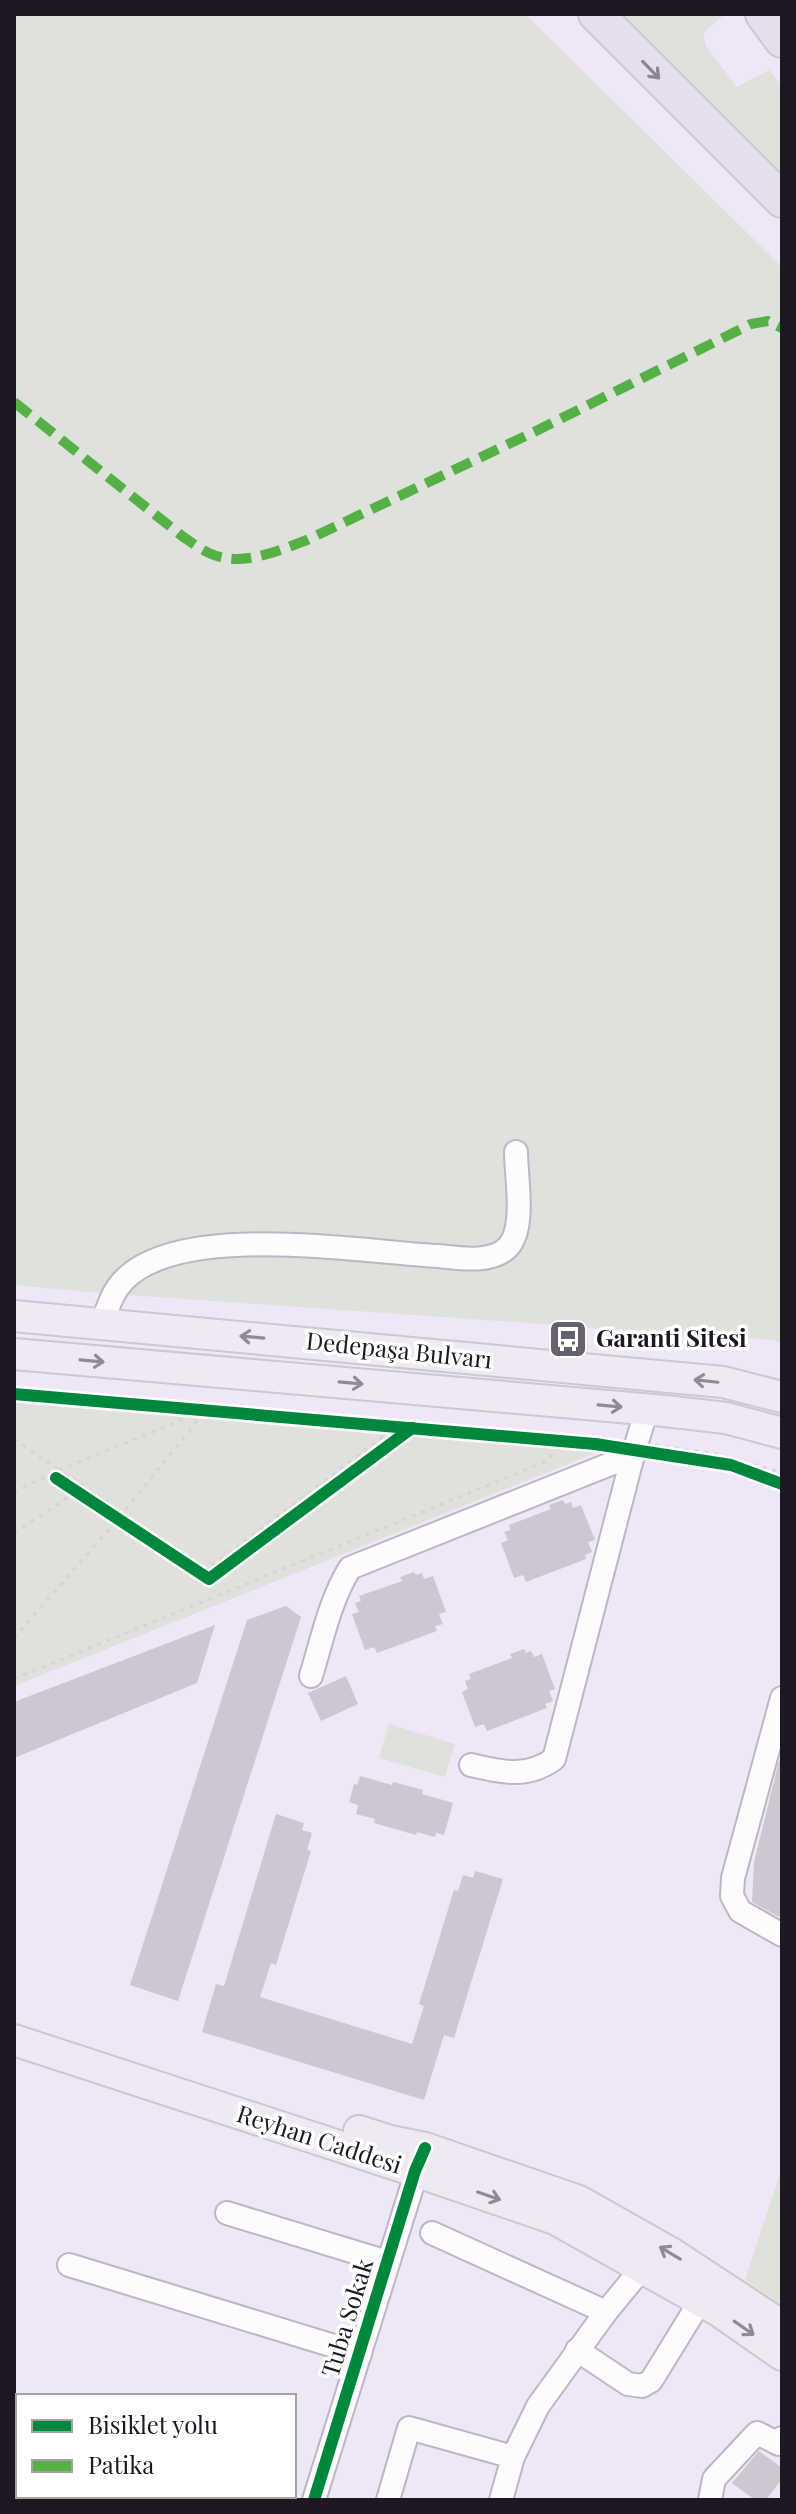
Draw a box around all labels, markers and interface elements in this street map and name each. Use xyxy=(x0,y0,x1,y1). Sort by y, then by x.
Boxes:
one-way arrow xyxy=(641,60,660,80)
bus stop icon: Garanti Sitesi xyxy=(547,1318,589,1360)
place label: Garanti Sitesi xyxy=(596,1321,747,1353)
street label: Dedepaşa Bulvarı xyxy=(305,1323,494,1375)
one-way arrow xyxy=(239,1329,266,1344)
one-way arrow xyxy=(78,1353,105,1368)
one-way arrow xyxy=(693,1373,720,1388)
one-way arrow xyxy=(337,1376,364,1391)
one-way arrow xyxy=(596,1399,623,1414)
street label: Reyhan Caddesi xyxy=(233,2096,406,2180)
one-way arrow xyxy=(476,2190,501,2205)
one-way arrow xyxy=(659,2245,682,2261)
street label: Tuba Sokak xyxy=(313,2253,379,2381)
one-way arrow xyxy=(733,2320,755,2336)
legend xyxy=(16,2394,296,2498)
text: Bisiklet yolu xyxy=(88,2408,218,2440)
text: Patika xyxy=(88,2448,154,2480)

